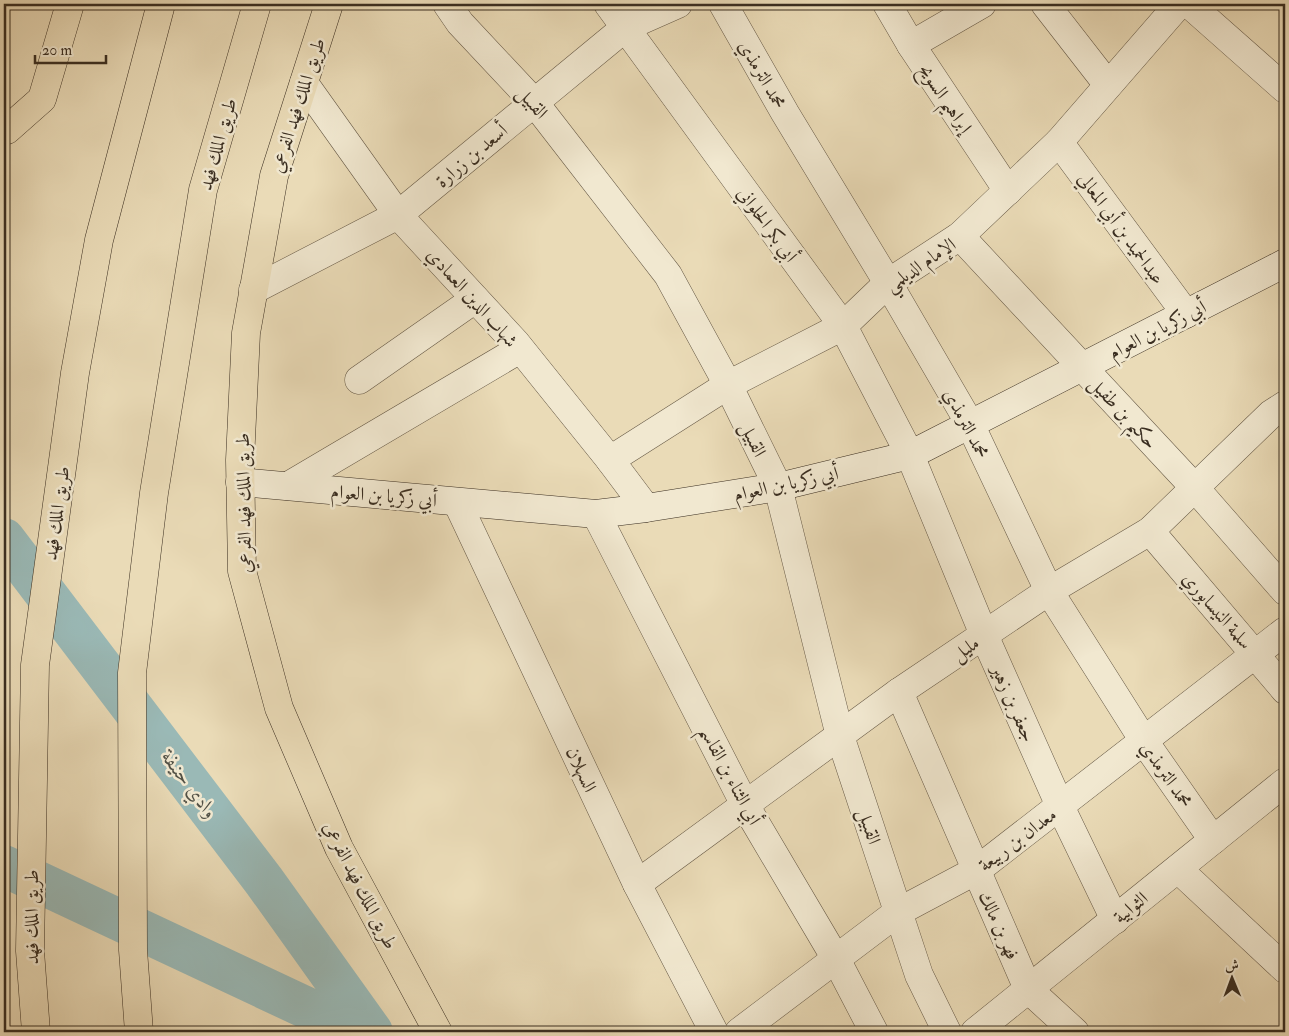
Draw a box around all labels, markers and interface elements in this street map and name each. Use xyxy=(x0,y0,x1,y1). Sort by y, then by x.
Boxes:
scale bar xyxy=(35,32,106,64)
street label: طريق الملك فهد الفرعي xyxy=(265,35,334,177)
street label: محمد الترمذي xyxy=(730,36,792,115)
text: 20 m xyxy=(42,41,72,60)
street label: إبراهيم السويح xyxy=(907,59,978,144)
street label: القبيل xyxy=(511,81,553,125)
street label: طريق الملك فهد xyxy=(193,95,243,193)
street label: أسعد بن زرارة xyxy=(430,117,513,193)
street label: عبدالحميد بن أبي المعالي xyxy=(1070,167,1171,291)
street label: أبي بكر الحلواني xyxy=(729,181,804,269)
street label: الإمام الديلمي xyxy=(881,232,964,302)
street label: شهاب الدين العمادي xyxy=(419,243,523,354)
street label: أبي زكريا بن العوام xyxy=(1104,294,1213,368)
street label: حكيم بن طفيل xyxy=(1079,371,1163,459)
street label: محمد الترمذي xyxy=(935,384,995,464)
street label: القبيل xyxy=(733,418,772,461)
street label: طريق الملك فهد الفرعي xyxy=(231,433,260,573)
street label: أبي زكريا بن العوام xyxy=(731,460,842,511)
street label: طريق الملك فهد xyxy=(39,465,75,562)
street label: أبي زكريا بن العوام xyxy=(329,478,439,517)
street label: سلمة النيسابوري xyxy=(1175,567,1257,656)
street label: مليل xyxy=(947,631,984,667)
street label: جعفر بن زهير xyxy=(985,659,1041,746)
street label: أبي الثناء بن القاسم xyxy=(688,721,767,833)
street label: محمد الترمذي xyxy=(1132,737,1198,814)
street label: السهلان xyxy=(560,743,602,796)
water label: وادي حنيفة xyxy=(152,744,223,825)
street label: معدان بن ربيعة xyxy=(974,803,1061,877)
street label: القبيل xyxy=(851,805,886,848)
street label: طريق الملك فهد الفرعي xyxy=(315,817,403,955)
street label: طريق الملك فهد xyxy=(20,870,44,964)
street label: فهر بن مالك xyxy=(973,887,1025,963)
street label: الثوابية xyxy=(1108,887,1153,929)
north arrow xyxy=(1206,954,1256,1004)
text: ش xyxy=(1225,957,1239,974)

